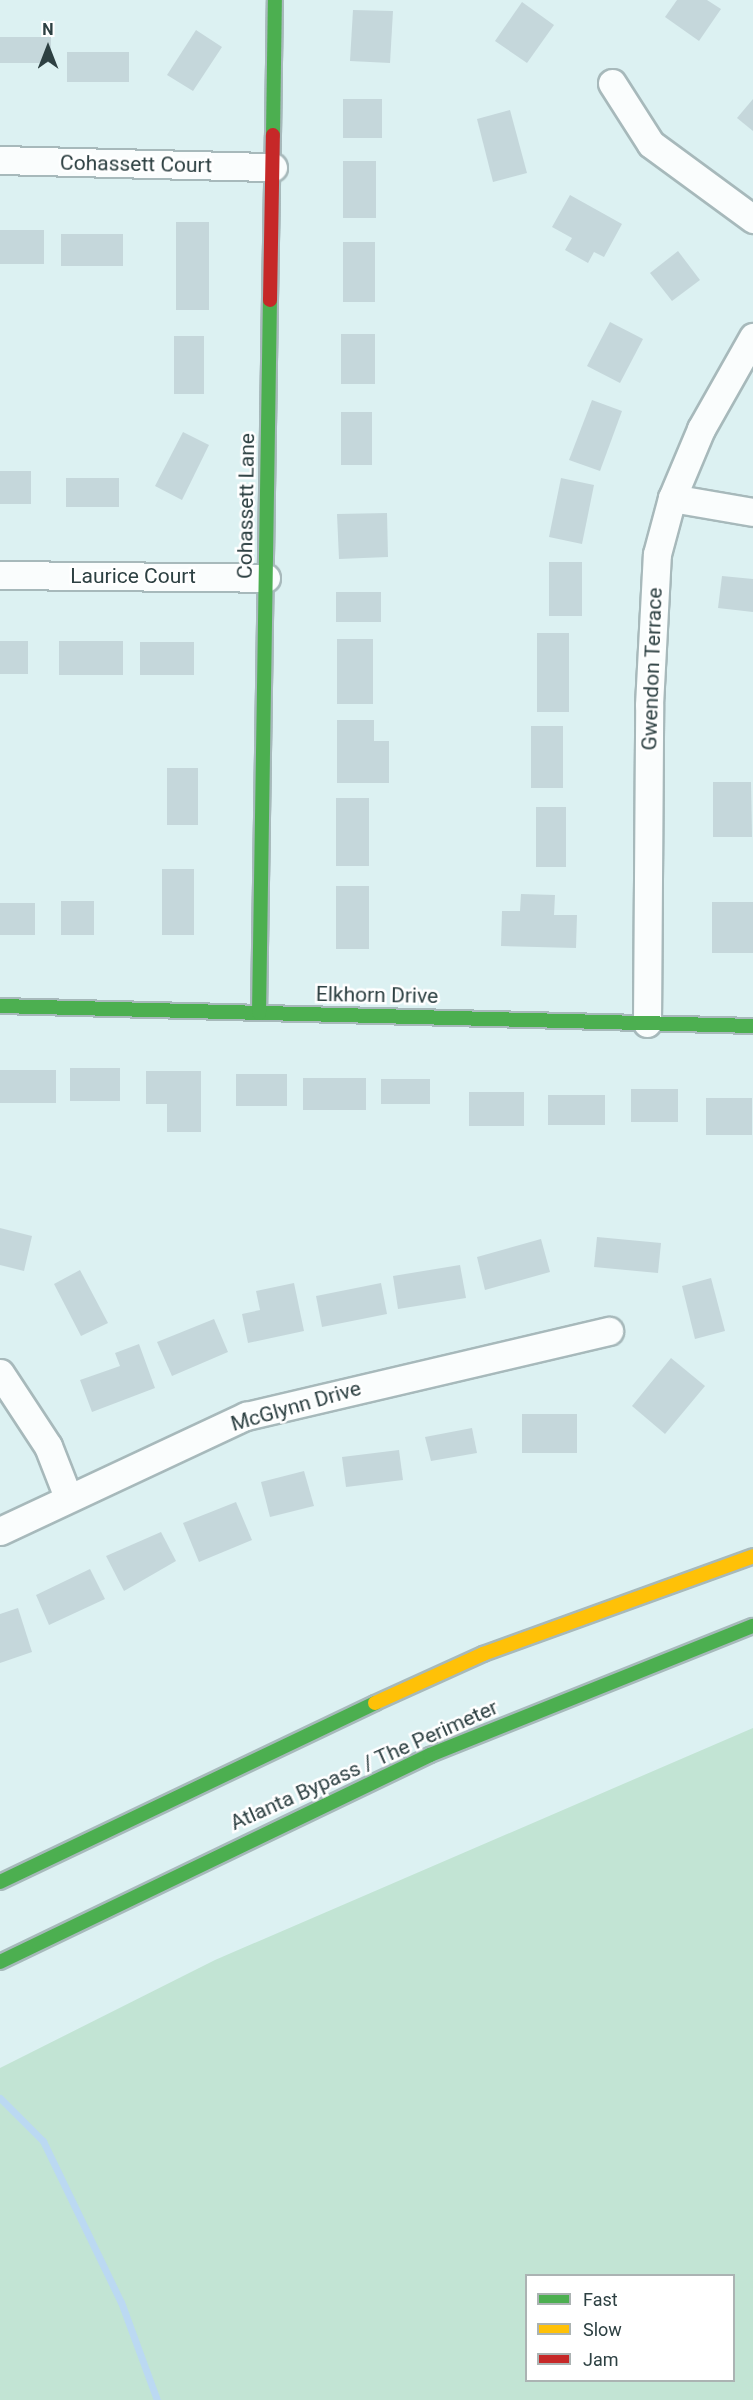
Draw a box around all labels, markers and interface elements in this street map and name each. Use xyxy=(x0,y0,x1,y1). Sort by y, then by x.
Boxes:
north arrow xyxy=(18,18,78,78)
text: N xyxy=(42,20,54,39)
street label: Cohassett Court xyxy=(60,150,212,178)
street label: Cohassett Lane xyxy=(232,433,260,579)
street label: Laurice Court xyxy=(70,563,196,589)
street label: Gwendon Terrace xyxy=(637,587,667,751)
street label: Elkhorn Drive xyxy=(316,981,438,1009)
street label: McGlynn Drive xyxy=(228,1375,364,1437)
street label: Atlanta Bypass / The Perimeter xyxy=(226,1694,502,1836)
legend xyxy=(525,2274,735,2382)
text: Fast xyxy=(583,2289,618,2310)
text: Slow xyxy=(583,2319,622,2340)
text: Jam xyxy=(583,2349,619,2370)

